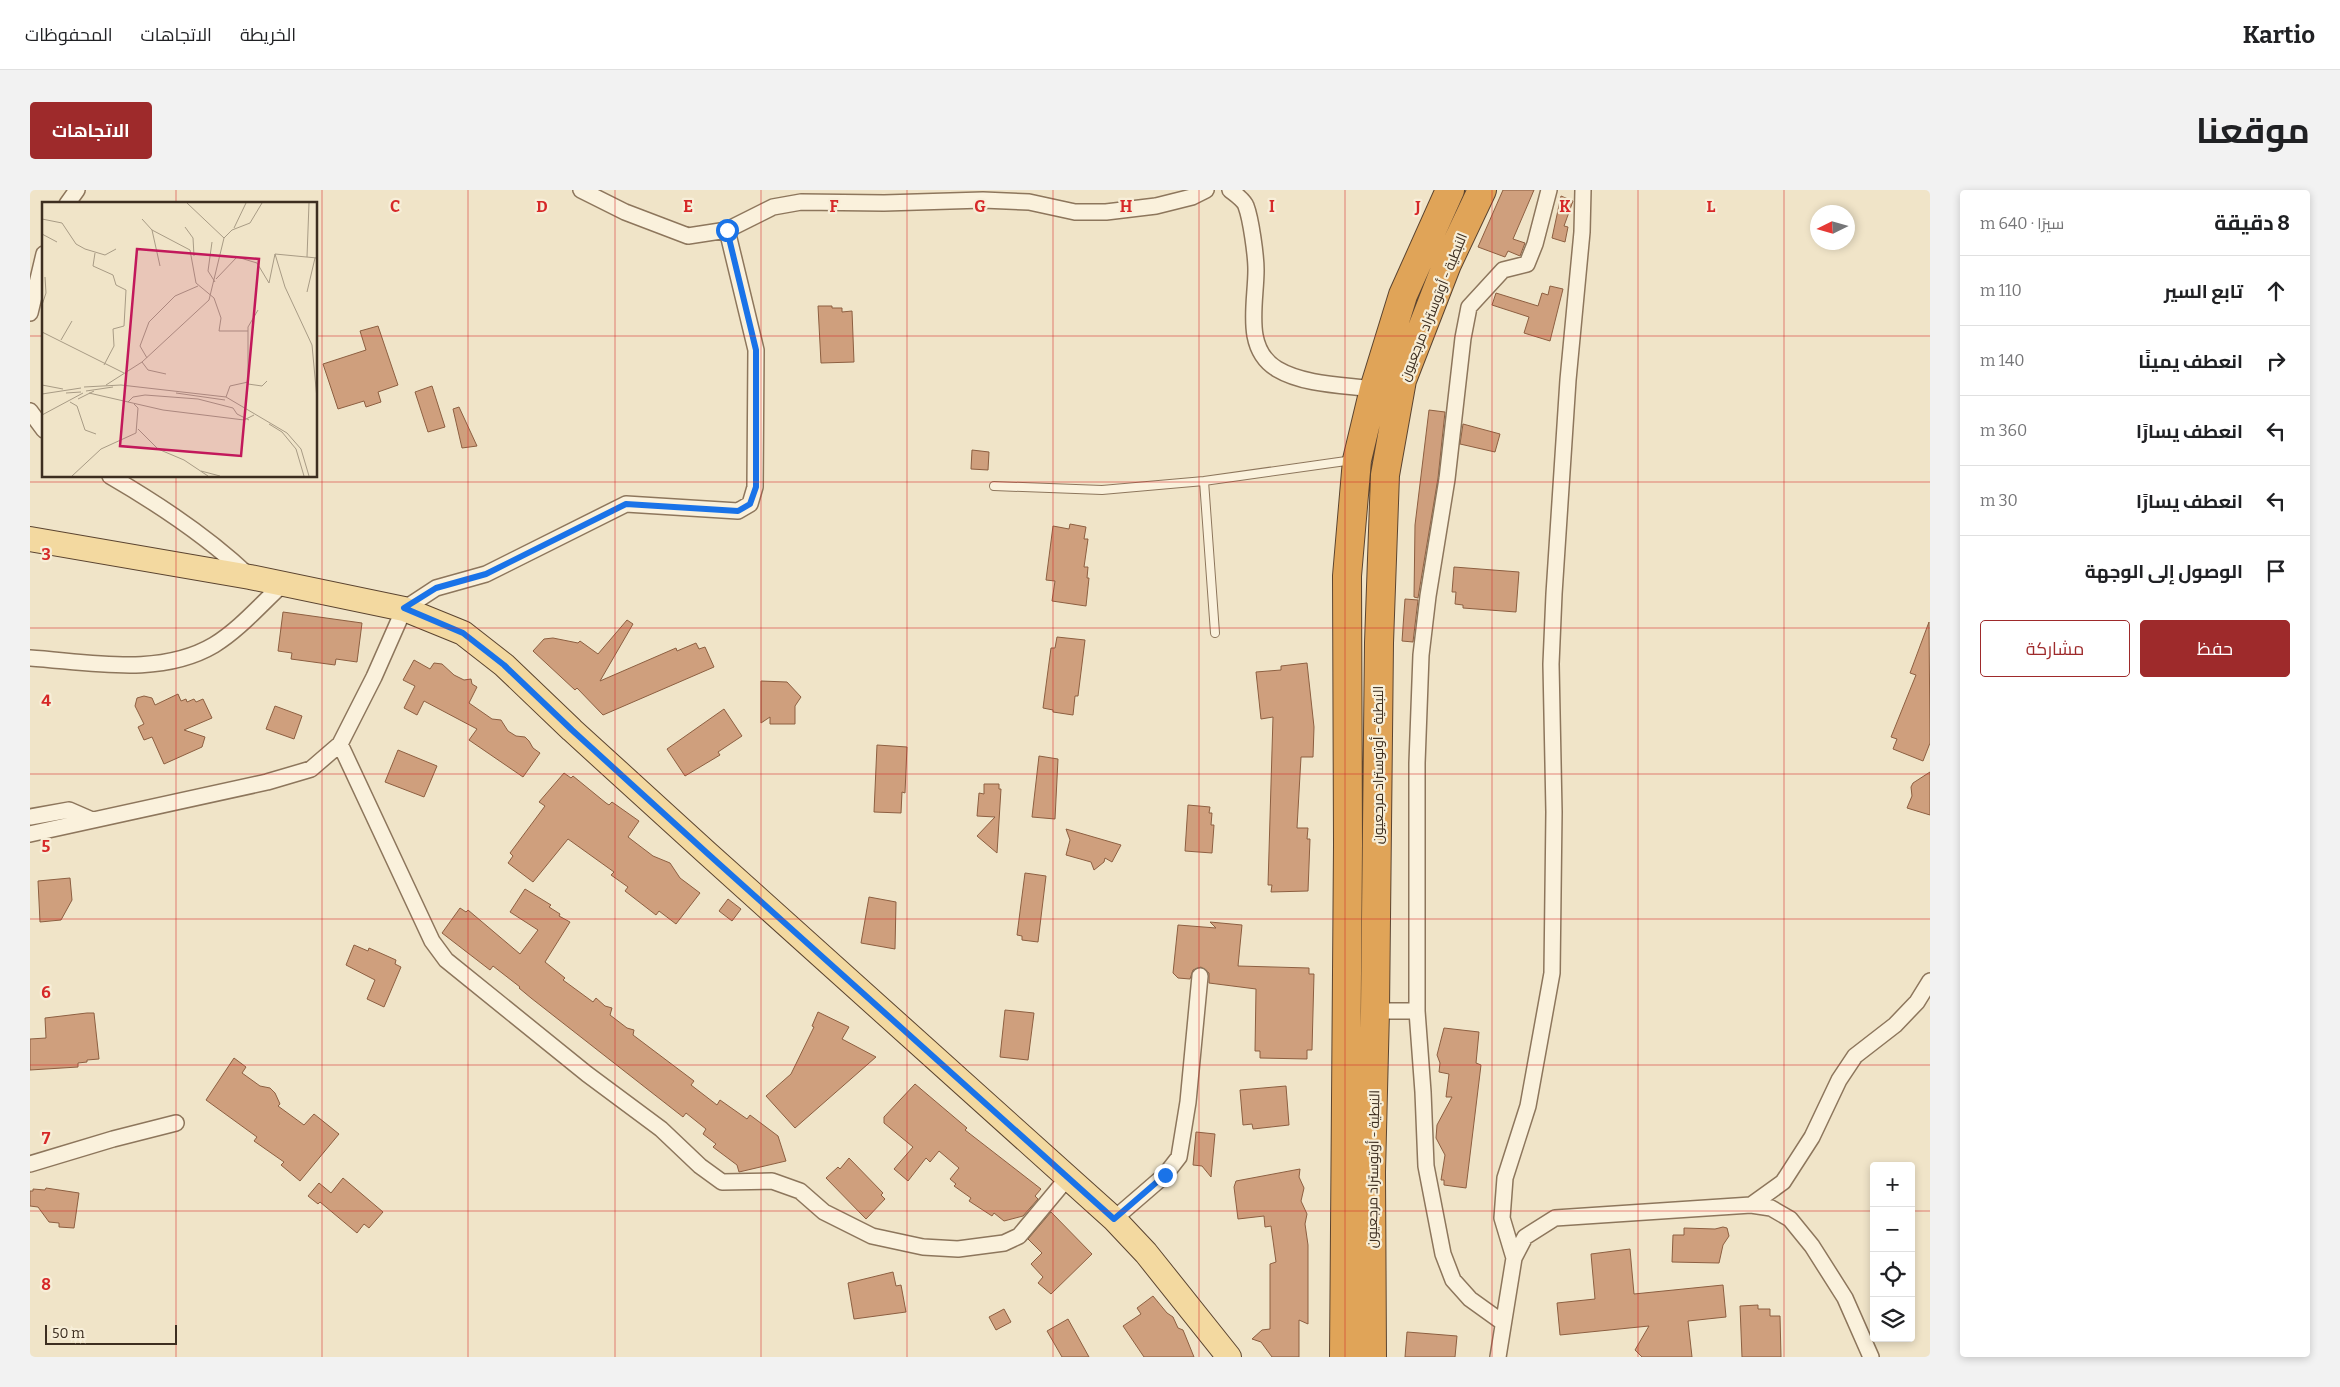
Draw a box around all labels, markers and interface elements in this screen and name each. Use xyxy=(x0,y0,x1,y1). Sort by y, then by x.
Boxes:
text: Kartio xyxy=(2243,21,2315,49)
text: المحفوظات xyxy=(25,24,113,46)
text: الاتجاهات xyxy=(141,24,212,46)
text: الخريطة xyxy=(240,24,296,46)
button: الاتجاهات xyxy=(30,102,152,159)
text: موقعنا xyxy=(2196,110,2310,152)
text: C xyxy=(390,197,400,216)
text: D xyxy=(536,197,548,216)
text: E xyxy=(683,197,693,216)
text: F xyxy=(830,197,839,216)
text: G xyxy=(974,197,986,216)
text: H xyxy=(1120,197,1133,216)
text: I xyxy=(1269,197,1275,216)
text: J xyxy=(1414,197,1421,216)
text: K xyxy=(1559,197,1571,216)
text: L xyxy=(1707,197,1716,216)
inset map xyxy=(42,202,318,478)
north arrow xyxy=(1810,205,1855,250)
text: 8 دقيقة xyxy=(2214,210,2290,236)
text: سيرًا · 640 m xyxy=(1980,214,2064,233)
route start xyxy=(716,219,739,242)
street label: النبطية - أوتوستراد مرجعيون xyxy=(1395,230,1471,384)
icon: ahead xyxy=(2262,277,2290,305)
text: تابع السير xyxy=(2164,280,2243,303)
text: 110 m xyxy=(1980,281,2022,300)
icon: right xyxy=(2262,347,2290,375)
text: انعطف يمينًا xyxy=(2138,350,2243,373)
text: 140 m xyxy=(1980,351,2025,370)
icon: left xyxy=(2262,417,2290,445)
text: انعطف يسارًا xyxy=(2136,420,2243,443)
text: 360 m xyxy=(1980,421,2027,440)
icon: left xyxy=(2262,487,2290,515)
text: انعطف يسارًا xyxy=(2136,490,2243,513)
text: 30 m xyxy=(1980,491,2018,510)
text: 3 xyxy=(41,545,51,564)
icon: arrive xyxy=(2262,557,2290,585)
text: الوصول إلى الوجهة xyxy=(2085,560,2243,583)
button: مشاركة xyxy=(1980,620,2130,677)
button: حفظ xyxy=(2140,620,2290,677)
street label: النبطية - أوتوستراد مرجعيون xyxy=(1369,686,1387,844)
text: 4 xyxy=(41,691,51,710)
text: 5 xyxy=(42,837,51,856)
text: 6 xyxy=(41,983,51,1002)
street label: النبطية - أوتوستراد مرجعيون xyxy=(1363,1090,1383,1248)
text: 7 xyxy=(42,1129,51,1148)
map controls xyxy=(1870,1162,1915,1342)
button: + xyxy=(1870,1162,1915,1207)
route end xyxy=(1154,1164,1177,1187)
button: − xyxy=(1870,1207,1915,1252)
button: locate xyxy=(1870,1252,1915,1297)
text: 8 xyxy=(41,1275,51,1294)
button: layers xyxy=(1870,1297,1915,1342)
scale bar xyxy=(45,1322,178,1345)
text: 50 m xyxy=(52,1325,85,1342)

